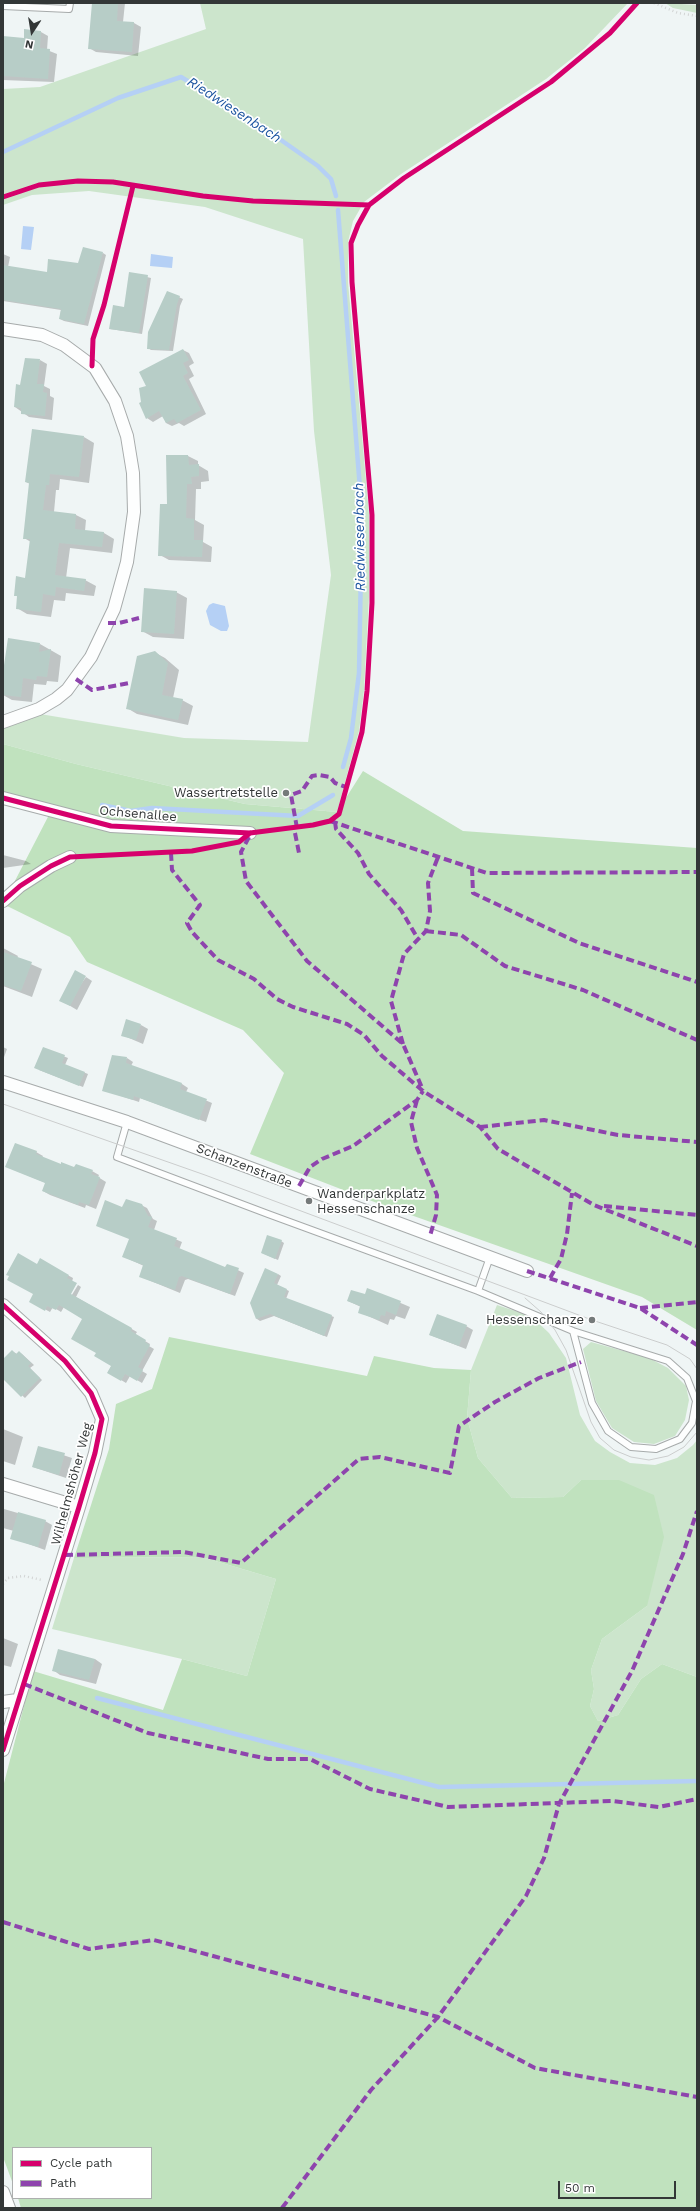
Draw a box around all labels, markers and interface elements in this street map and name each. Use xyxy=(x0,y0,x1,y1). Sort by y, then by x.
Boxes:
north arrow xyxy=(12,12,52,52)
text: N xyxy=(24,37,35,51)
water label: Riedwiesenbach xyxy=(184,73,284,147)
water label: Riedwiesenbach xyxy=(351,483,369,591)
place label: Wassertretstelle xyxy=(174,785,278,801)
marker: Wassertretstelle xyxy=(281,788,291,798)
street label: Ochsenallee xyxy=(99,803,177,825)
street label: Schanzenstraße xyxy=(194,1140,294,1192)
place label: Wanderparkplatz Hessenschanze xyxy=(317,1186,425,1217)
marker: Wanderparkplatz Hessenschanze xyxy=(304,1196,314,1206)
place label: Hessenschanze xyxy=(486,1312,584,1328)
marker: Hessenschanze xyxy=(587,1315,597,1325)
street label: Wilhelmshöher Weg xyxy=(48,1421,96,1547)
legend xyxy=(12,2147,152,2199)
text: Cycle path xyxy=(50,2156,112,2170)
scale bar xyxy=(560,2173,678,2199)
text: Path xyxy=(50,2176,76,2190)
text: 50 m xyxy=(565,2181,595,2195)

